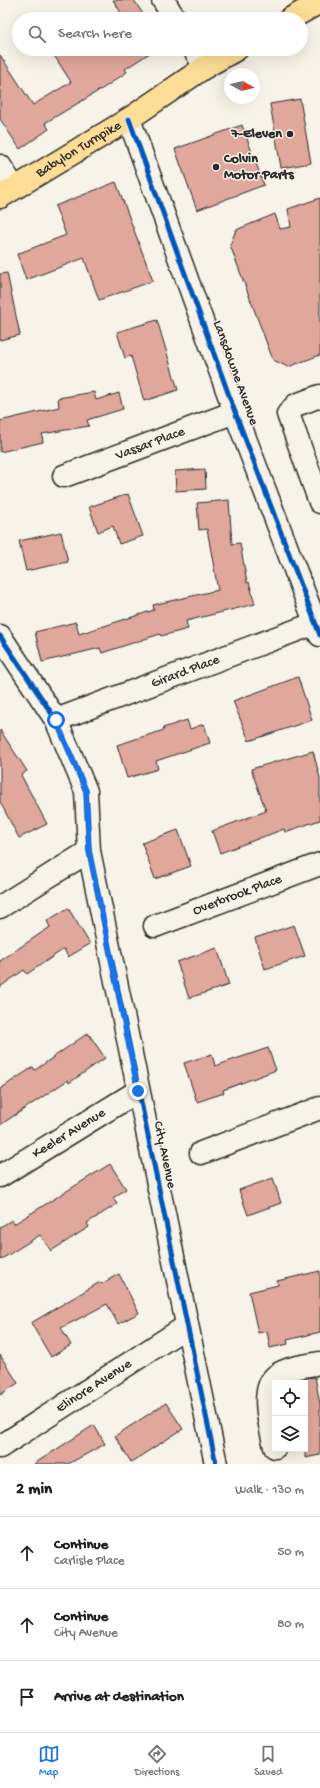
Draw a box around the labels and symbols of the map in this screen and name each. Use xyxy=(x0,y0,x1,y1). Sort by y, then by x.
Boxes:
north arrow xyxy=(224,68,260,104)
street label: Babylon Turnpike xyxy=(32,117,125,182)
place label: 7-Eleven xyxy=(230,126,282,143)
marker: 7-Eleven xyxy=(285,129,295,139)
place label: Colvin Motor Parts xyxy=(223,151,294,184)
marker: Colvin Motor Parts xyxy=(211,162,221,172)
street label: Lansdowne Avenue xyxy=(208,318,262,428)
street label: Vassar Place xyxy=(112,423,188,465)
street label: Girard Place xyxy=(149,651,223,692)
route start xyxy=(47,711,65,729)
street label: Overbrook Place xyxy=(190,870,285,920)
route end xyxy=(129,1082,147,1100)
street label: Keeler Avenue xyxy=(29,1104,109,1163)
street label: City Avenue xyxy=(149,1120,180,1191)
street label: Elinore Avenue xyxy=(53,1355,136,1417)

